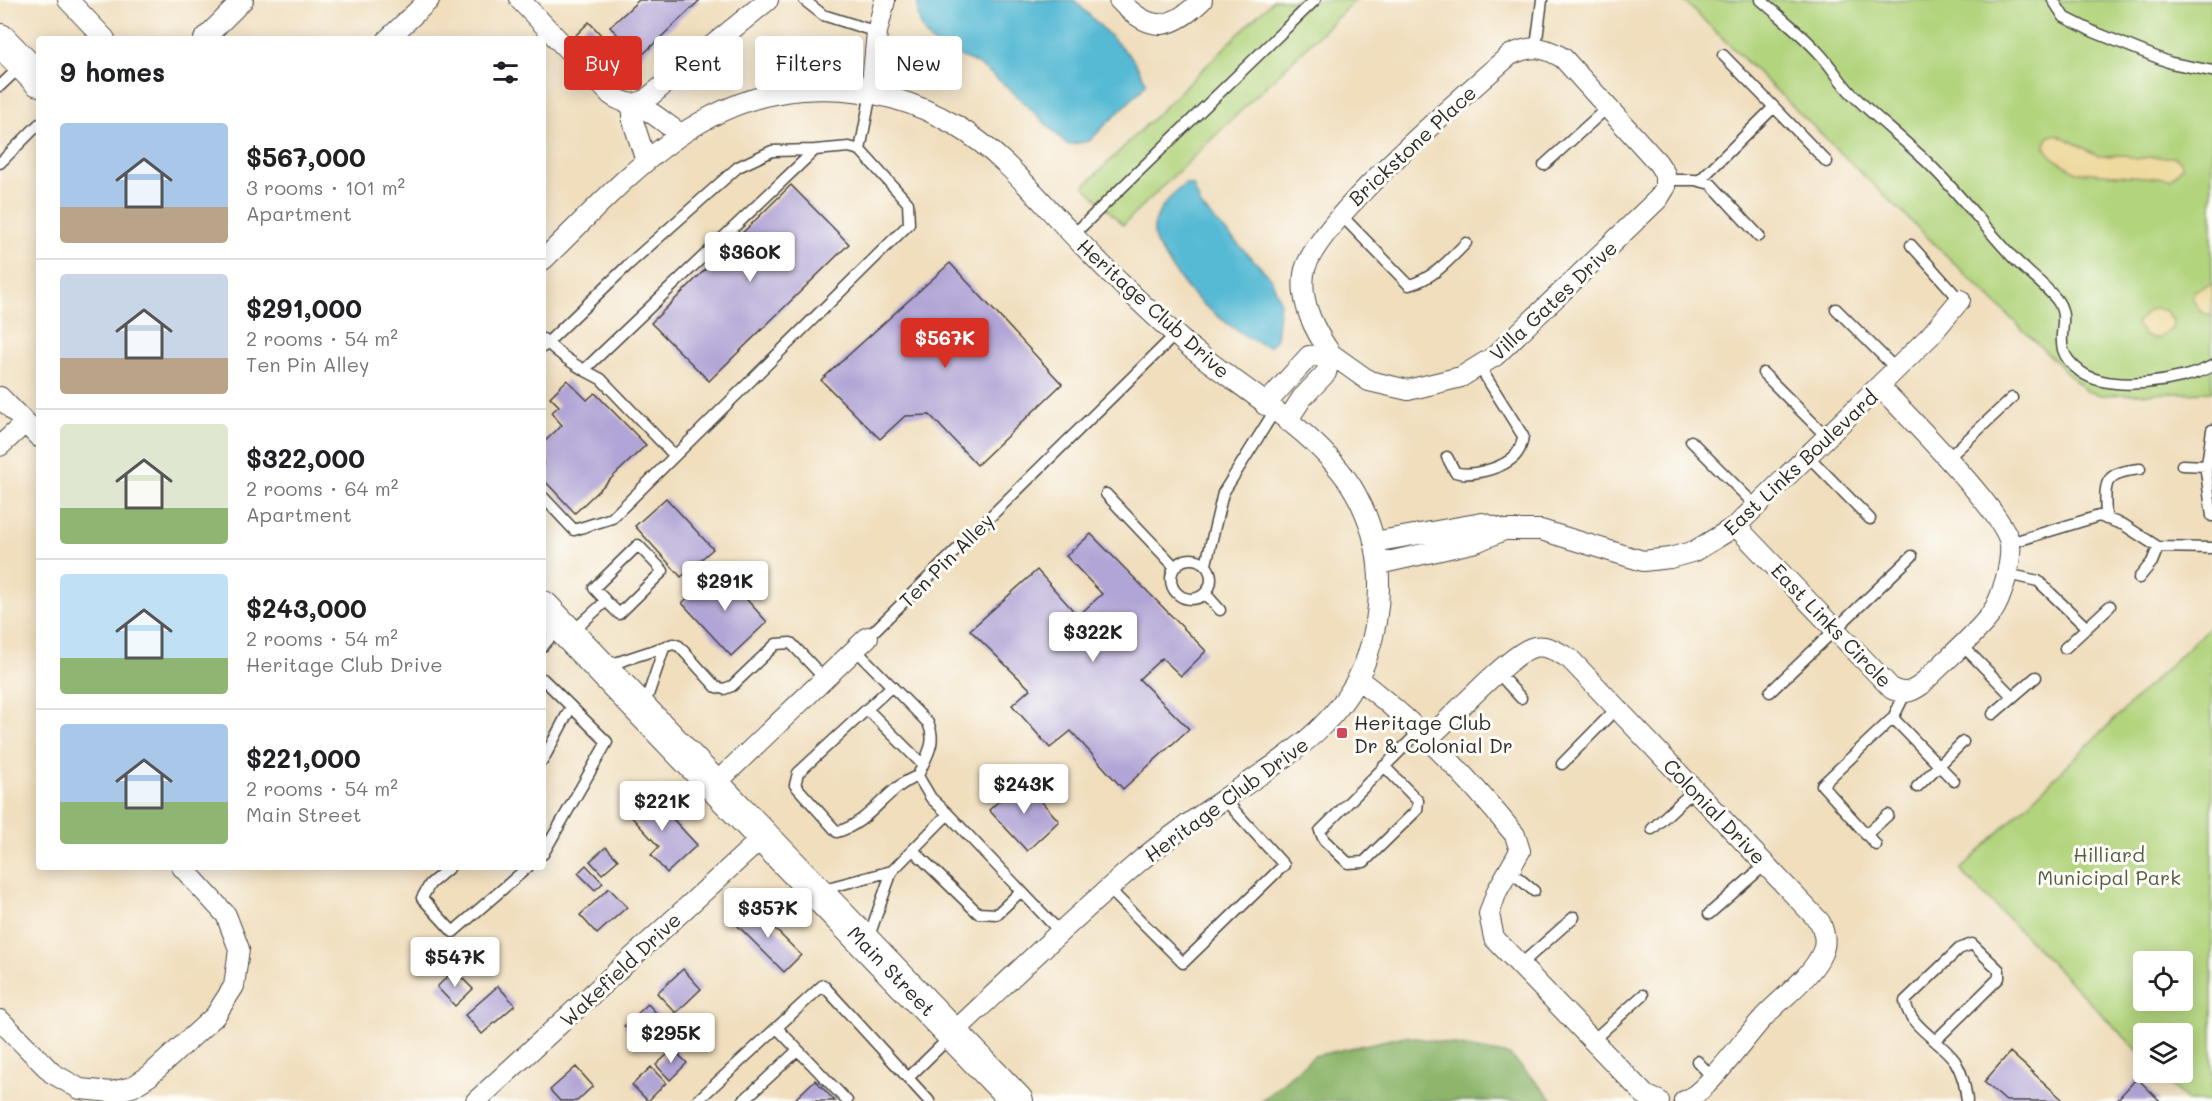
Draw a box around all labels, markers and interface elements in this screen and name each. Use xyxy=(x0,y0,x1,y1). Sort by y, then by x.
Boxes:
chip: Buy xyxy=(564,36,642,90)
chip: Rent xyxy=(654,36,743,90)
chip: Filters xyxy=(755,36,863,90)
chip: New xyxy=(875,36,962,90)
text: 9 homes xyxy=(60,55,165,89)
icon: filters xyxy=(489,56,522,89)
street label: Brickstone Place xyxy=(1343,79,1481,211)
text: $567,000 xyxy=(246,140,366,174)
icon: home xyxy=(108,147,180,219)
text: 3 rooms · 101 m² xyxy=(246,174,405,200)
text: Apartment xyxy=(246,200,352,226)
pin: $360K xyxy=(708,232,792,283)
street label: Heritage Club Drive xyxy=(1072,233,1236,383)
street label: Villa Gates Drive xyxy=(1484,234,1622,366)
text: $360K xyxy=(719,238,781,264)
text: $291,000 xyxy=(246,291,362,325)
icon: home xyxy=(108,298,180,370)
pin: $567K xyxy=(903,318,987,369)
text: $567K xyxy=(915,324,975,350)
text: 2 rooms · 54 m² xyxy=(246,325,398,351)
text: Ten Pin Alley xyxy=(246,351,370,377)
street label: East Links Boulevard xyxy=(1717,384,1883,540)
text: $322,000 xyxy=(246,441,365,475)
icon: home xyxy=(108,448,180,520)
text: 2 rooms · 64 m² xyxy=(246,475,398,501)
text: Apartment xyxy=(246,501,352,527)
street label: Ten Pin Alley xyxy=(893,507,999,613)
street label: East Links Circle xyxy=(1766,557,1898,693)
pin: $291K xyxy=(683,561,767,612)
text: $291K xyxy=(696,567,754,593)
text: $243,000 xyxy=(246,591,367,625)
icon: home xyxy=(108,598,180,670)
pin: $322K xyxy=(1051,612,1135,663)
text: $322K xyxy=(1063,618,1123,644)
text: 2 rooms · 54 m² xyxy=(246,625,398,651)
text: Heritage Club Drive xyxy=(246,651,443,677)
place label: Heritage Club Dr & Colonial Dr xyxy=(1354,709,1513,758)
marker: Heritage Club Dr & Colonial Dr xyxy=(1335,726,1349,740)
street label: Heritage Club Drive xyxy=(1139,731,1313,867)
text: $221,000 xyxy=(246,741,361,775)
icon: home xyxy=(108,748,180,820)
street label: Colonial Drive xyxy=(1658,753,1772,869)
pin: $243K xyxy=(982,764,1066,815)
text: $243K xyxy=(993,770,1055,796)
text: 2 rooms · 54 m² xyxy=(246,775,398,801)
pin: $221K xyxy=(620,781,704,832)
text: $221K xyxy=(634,787,690,813)
text: Main Street xyxy=(246,801,362,827)
park label: Hilliard Municipal Park xyxy=(2037,841,2181,890)
pin: $357K xyxy=(726,888,810,939)
text: $357K xyxy=(738,894,798,920)
street label: Wakefield Drive xyxy=(554,906,686,1032)
street label: Main Street xyxy=(842,920,941,1021)
pin: $547K xyxy=(413,937,497,988)
text: $547K xyxy=(424,943,486,969)
map controls xyxy=(2133,951,2193,1083)
button: locate xyxy=(2133,951,2193,1011)
pin: $295K xyxy=(629,1013,713,1064)
text: $295K xyxy=(641,1019,701,1045)
button: layers xyxy=(2133,1023,2193,1083)

